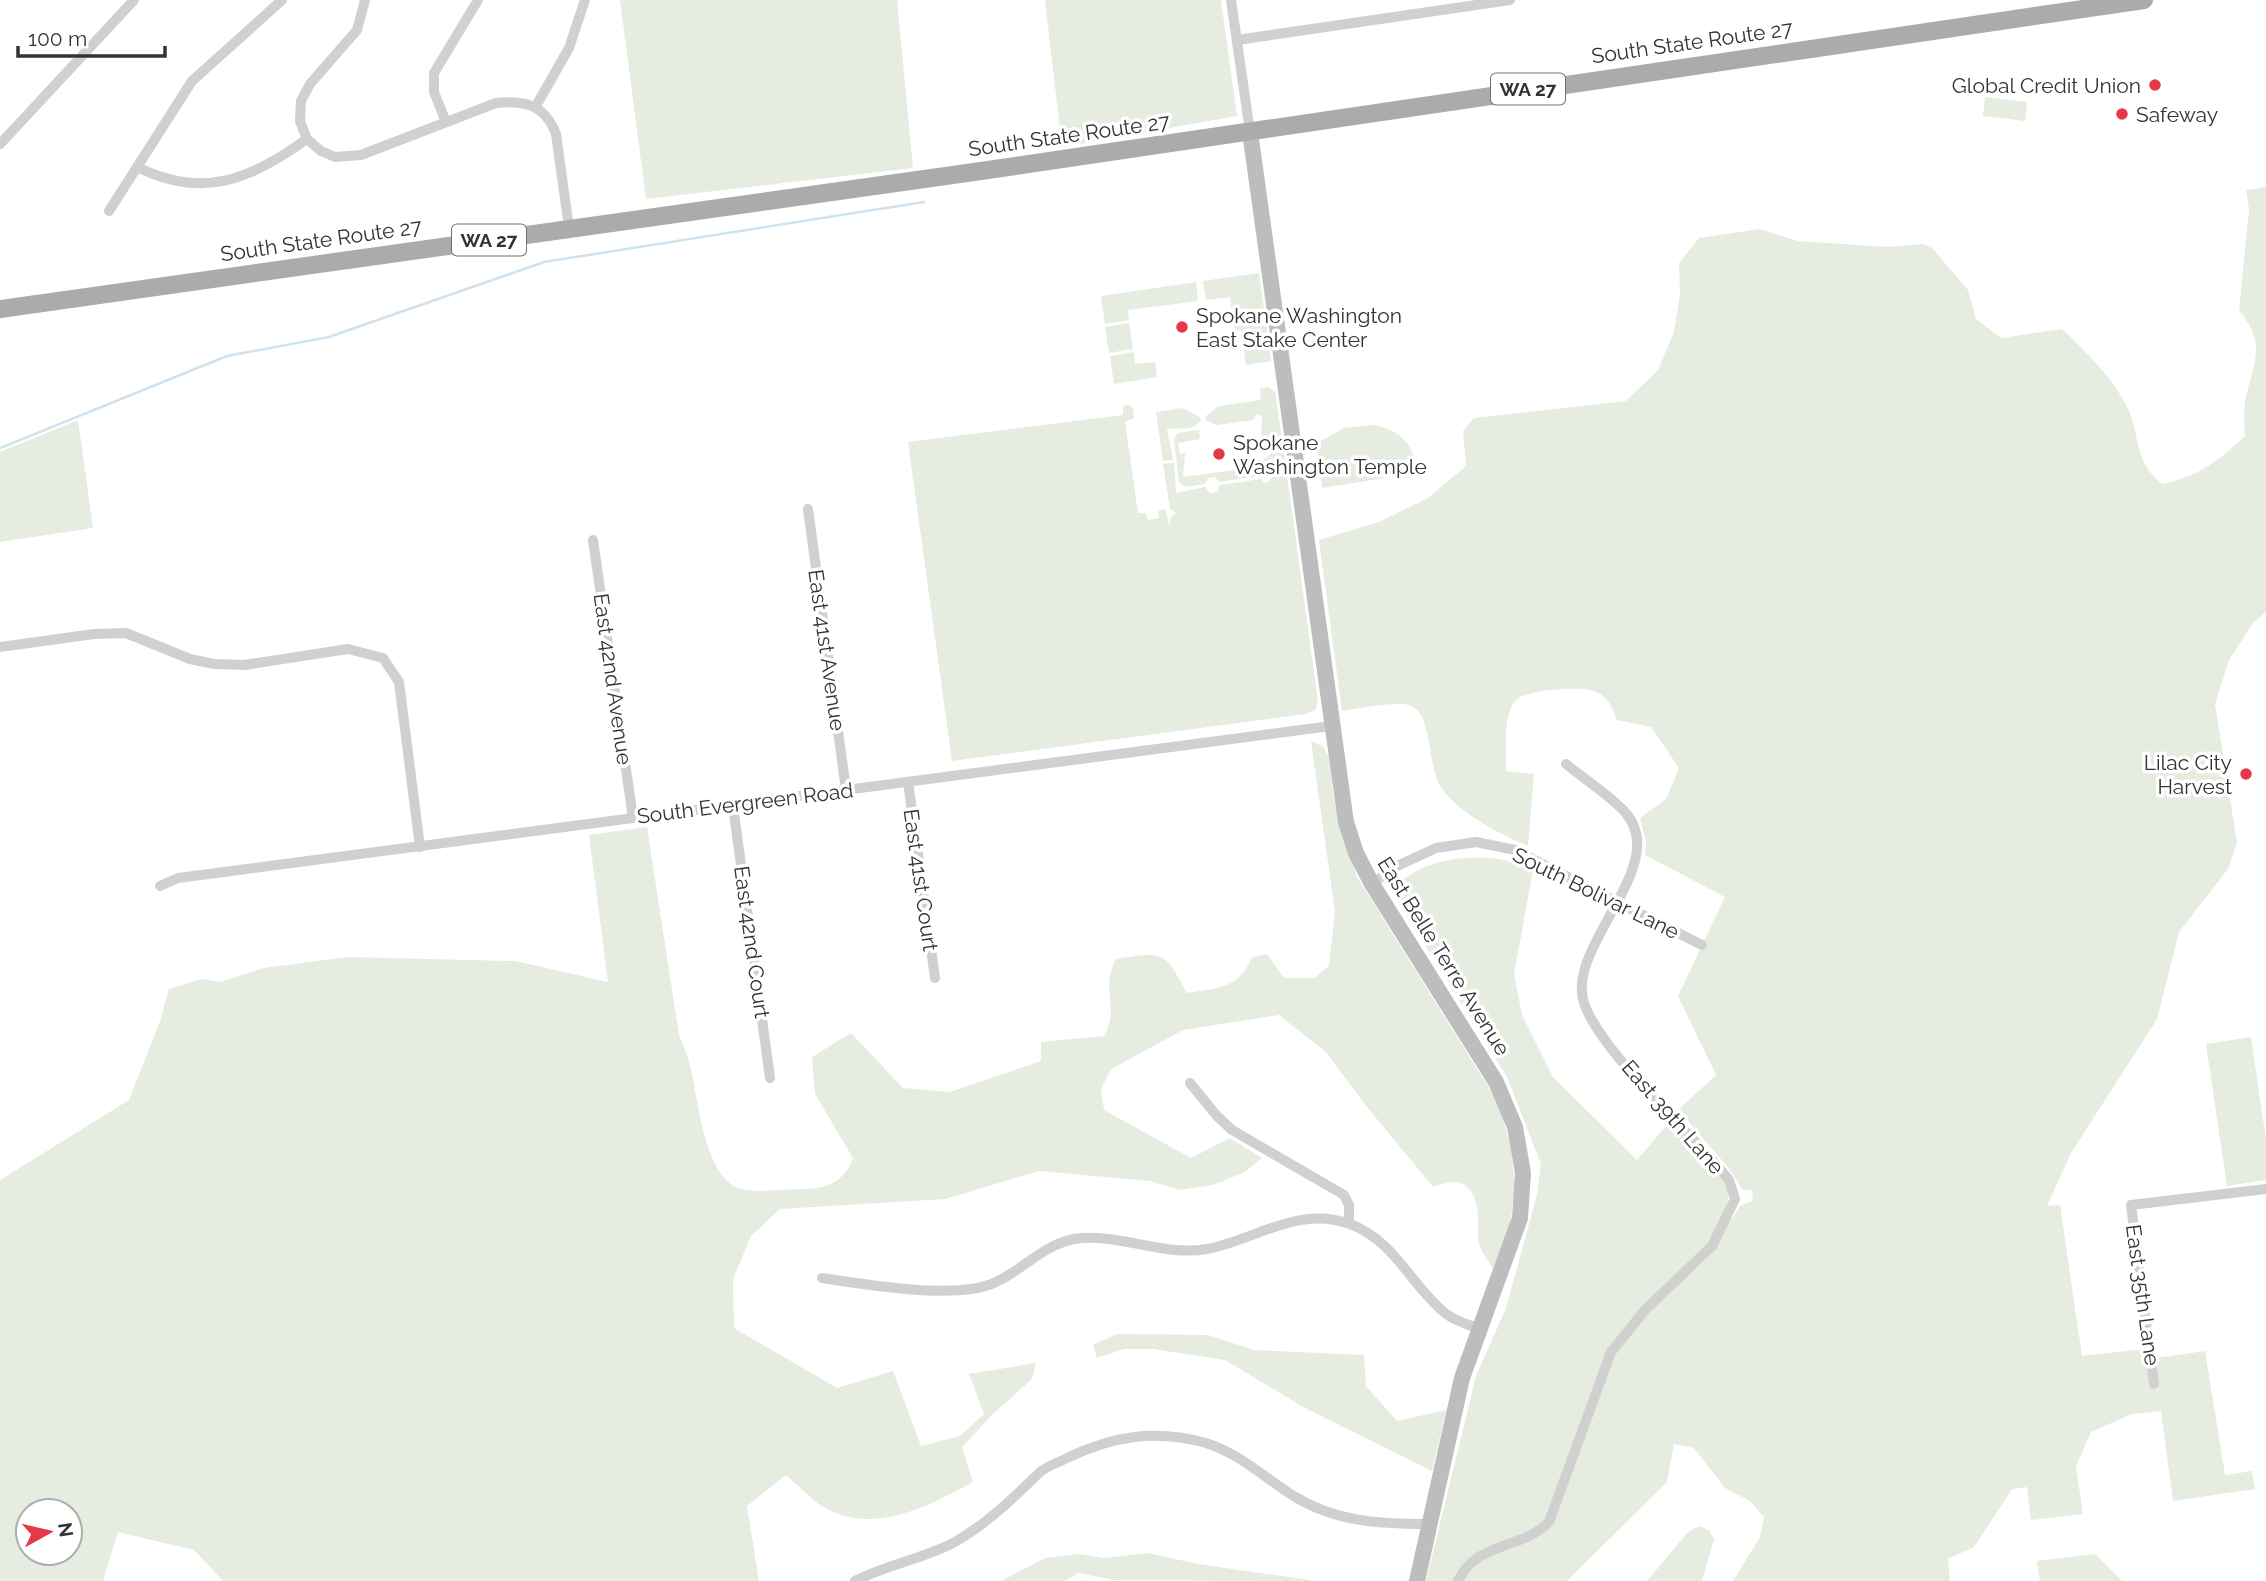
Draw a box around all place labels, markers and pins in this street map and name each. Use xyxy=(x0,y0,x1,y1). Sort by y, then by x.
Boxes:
place label: Global Credit Union xyxy=(1952,73,2141,98)
marker: Global Credit Union xyxy=(2147,77,2163,93)
place label: Safeway xyxy=(2136,102,2218,127)
marker: Safeway xyxy=(2114,106,2130,122)
place label: Spokane Washington East Stake Center xyxy=(1196,303,1402,352)
marker: Spokane Washington East Stake Center xyxy=(1174,319,1190,335)
place label: Spokane Washington Temple xyxy=(1233,430,1427,479)
marker: Spokane Washington Temple xyxy=(1211,446,1227,462)
place label: Lilac City Harvest xyxy=(2144,750,2232,799)
marker: Lilac City Harvest xyxy=(2238,766,2254,782)

